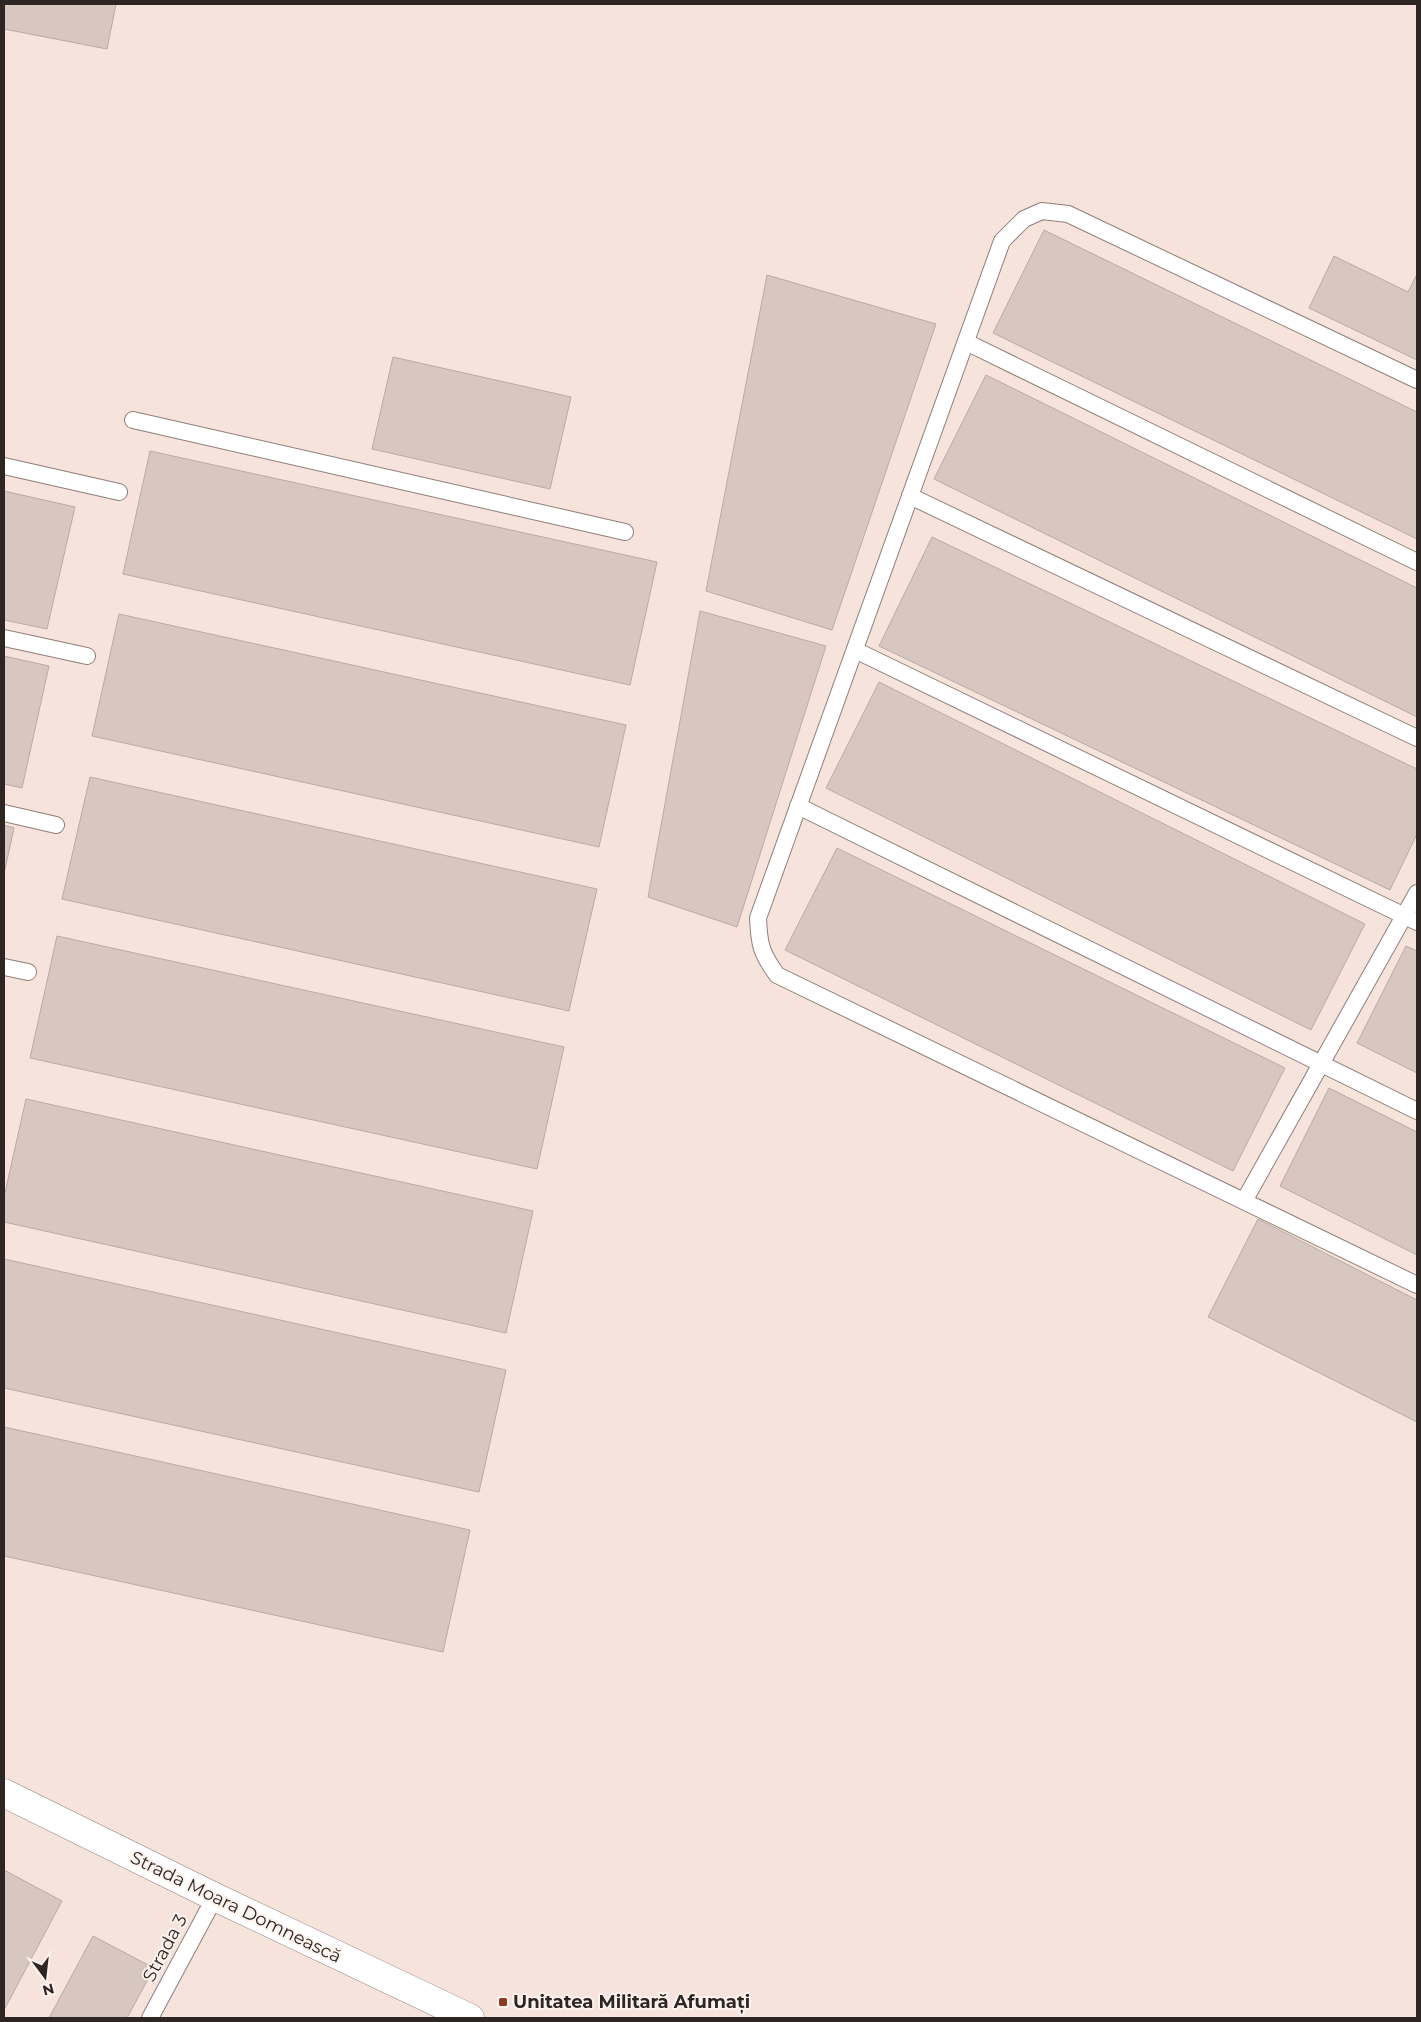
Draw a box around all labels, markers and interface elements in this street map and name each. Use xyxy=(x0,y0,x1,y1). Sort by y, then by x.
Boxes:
street label: Strada Moara Domnească xyxy=(127,1846,345,1968)
street label: Strada 3 xyxy=(138,1911,192,1985)
north arrow xyxy=(20,1952,70,2002)
text: N xyxy=(41,1979,56,2000)
place label: Unitatea Militară Afumați xyxy=(513,1991,750,2014)
marker: Unitatea Militară Afumați xyxy=(497,1996,509,2008)

